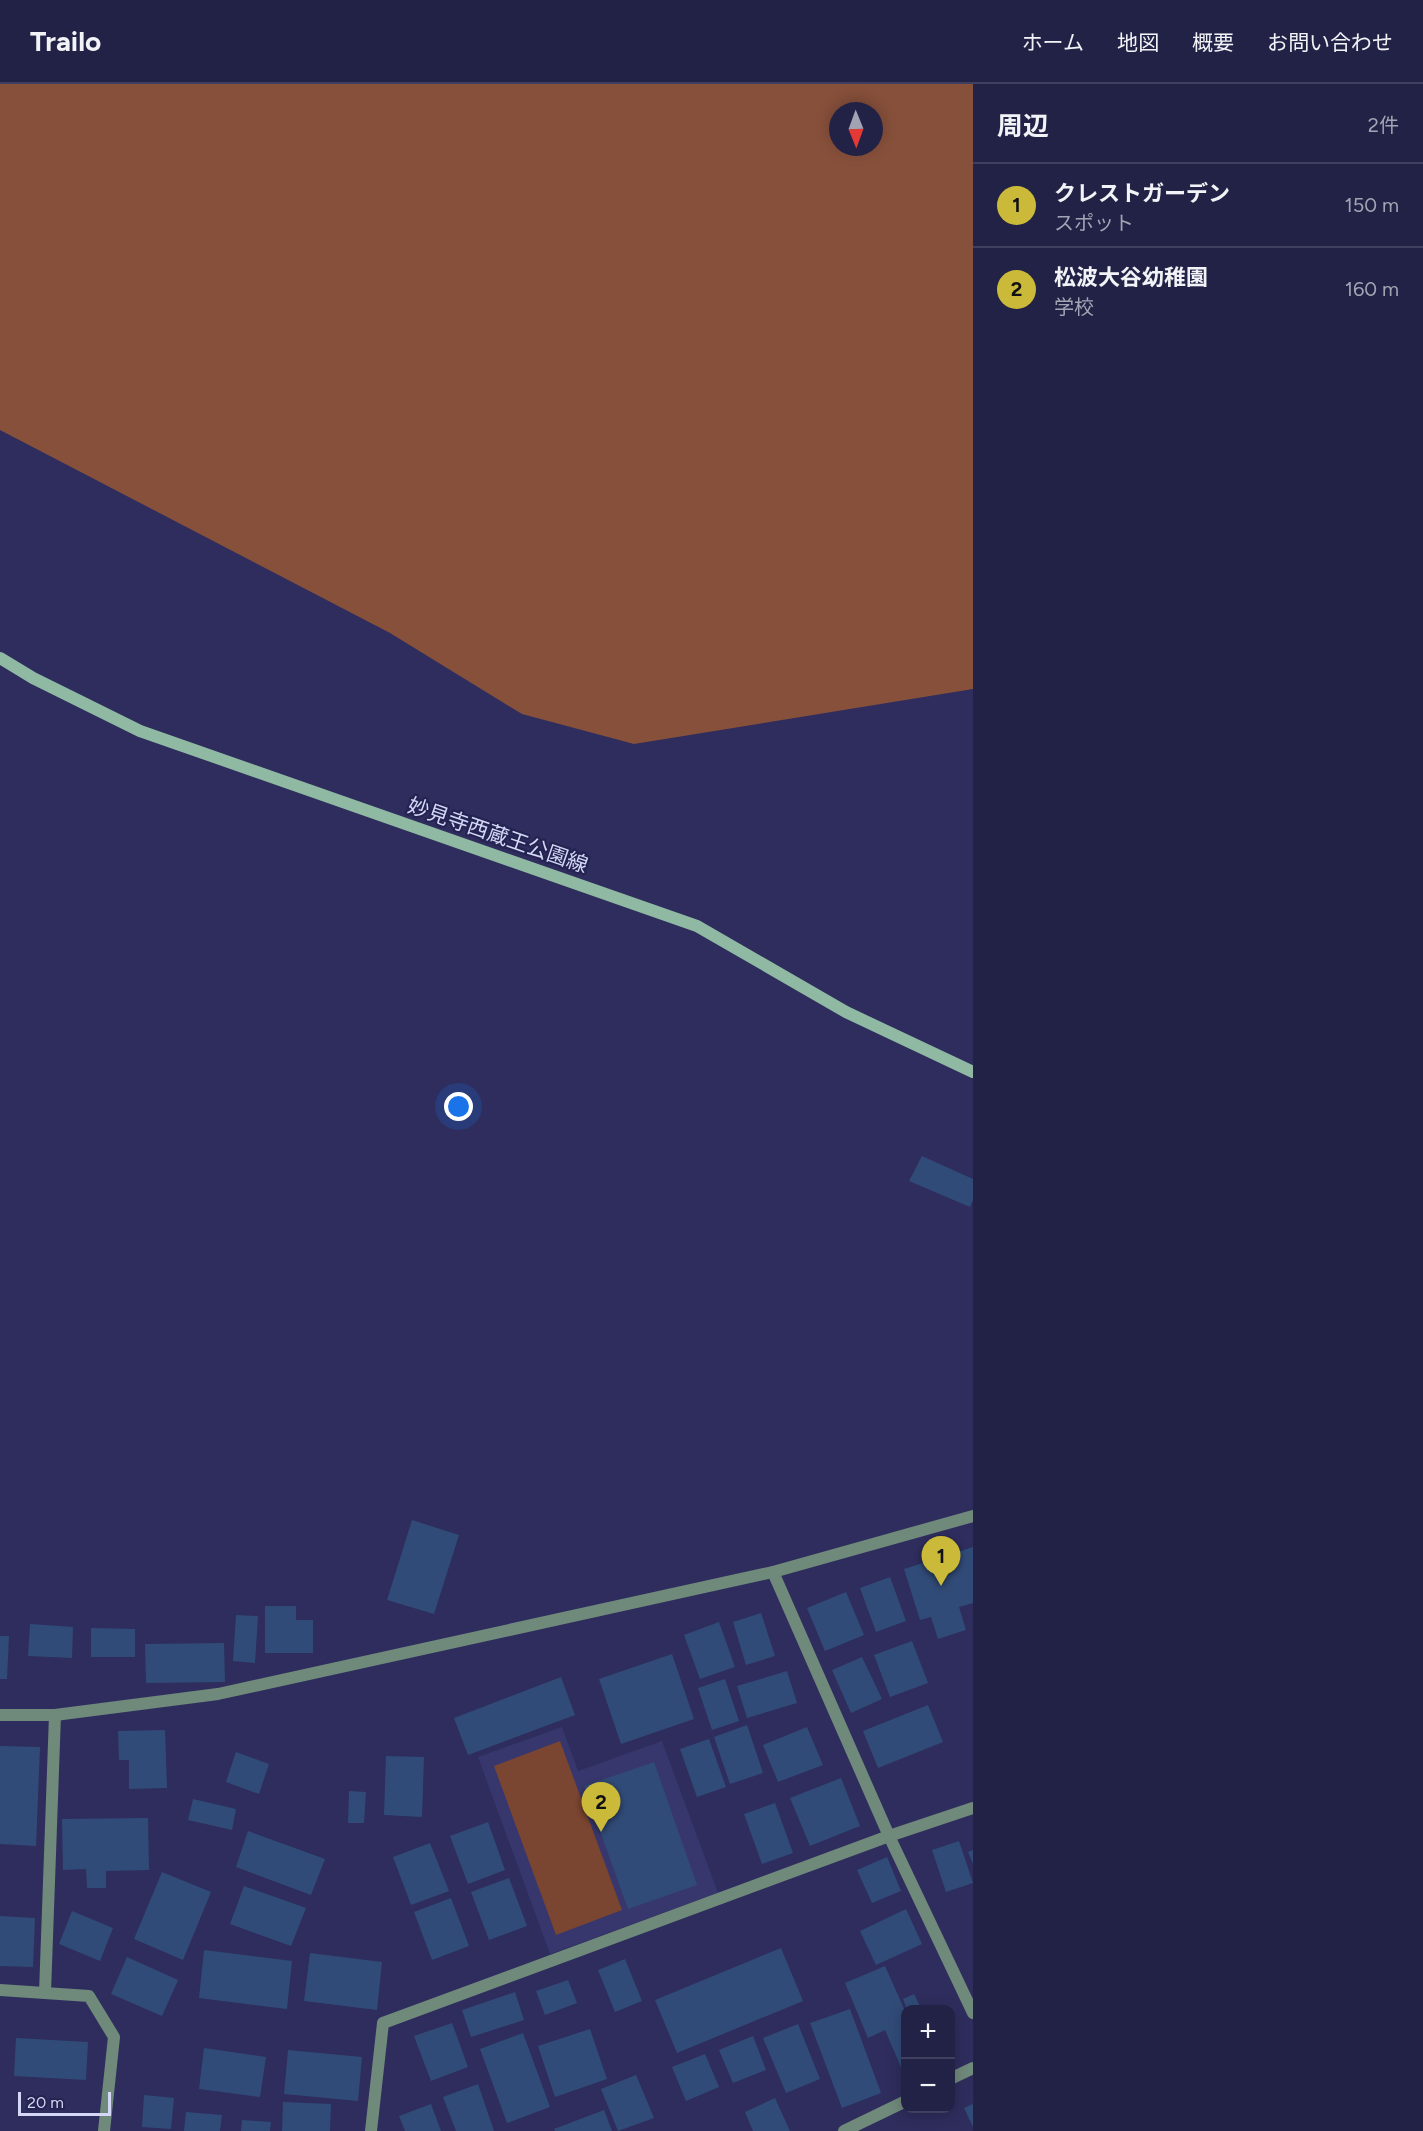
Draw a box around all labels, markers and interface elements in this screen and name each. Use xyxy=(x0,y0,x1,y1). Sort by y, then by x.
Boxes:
text: Trailo xyxy=(30,24,101,58)
text: ホーム xyxy=(1022,30,1084,55)
text: 地図 xyxy=(1117,30,1159,55)
text: 概要 xyxy=(1192,30,1234,55)
text: お問い合わせ xyxy=(1267,30,1393,55)
north arrow xyxy=(829,102,883,156)
text: 周辺 xyxy=(997,110,1049,142)
text: 2件 xyxy=(1368,113,1399,137)
text: クレストガーデン xyxy=(1054,180,1230,207)
text: 1 xyxy=(1012,193,1021,217)
text: 150 m xyxy=(1344,193,1399,217)
text: スポット xyxy=(1054,211,1134,235)
text: 松波大谷幼稚園 xyxy=(1054,264,1208,291)
text: 2 xyxy=(1011,277,1022,301)
text: 160 m xyxy=(1345,277,1399,301)
text: 学校 xyxy=(1054,295,1094,319)
street label: 妙見寺西蔵王公園線 xyxy=(405,792,591,878)
your location xyxy=(444,1092,473,1121)
pin: 1 xyxy=(922,1536,960,1586)
pin: 2 xyxy=(582,1782,620,1832)
map controls xyxy=(901,2005,955,2113)
button: + xyxy=(901,2005,955,2059)
button: − xyxy=(901,2059,955,2113)
scale bar xyxy=(18,2089,111,2116)
text: 20 m xyxy=(27,2093,64,2112)

